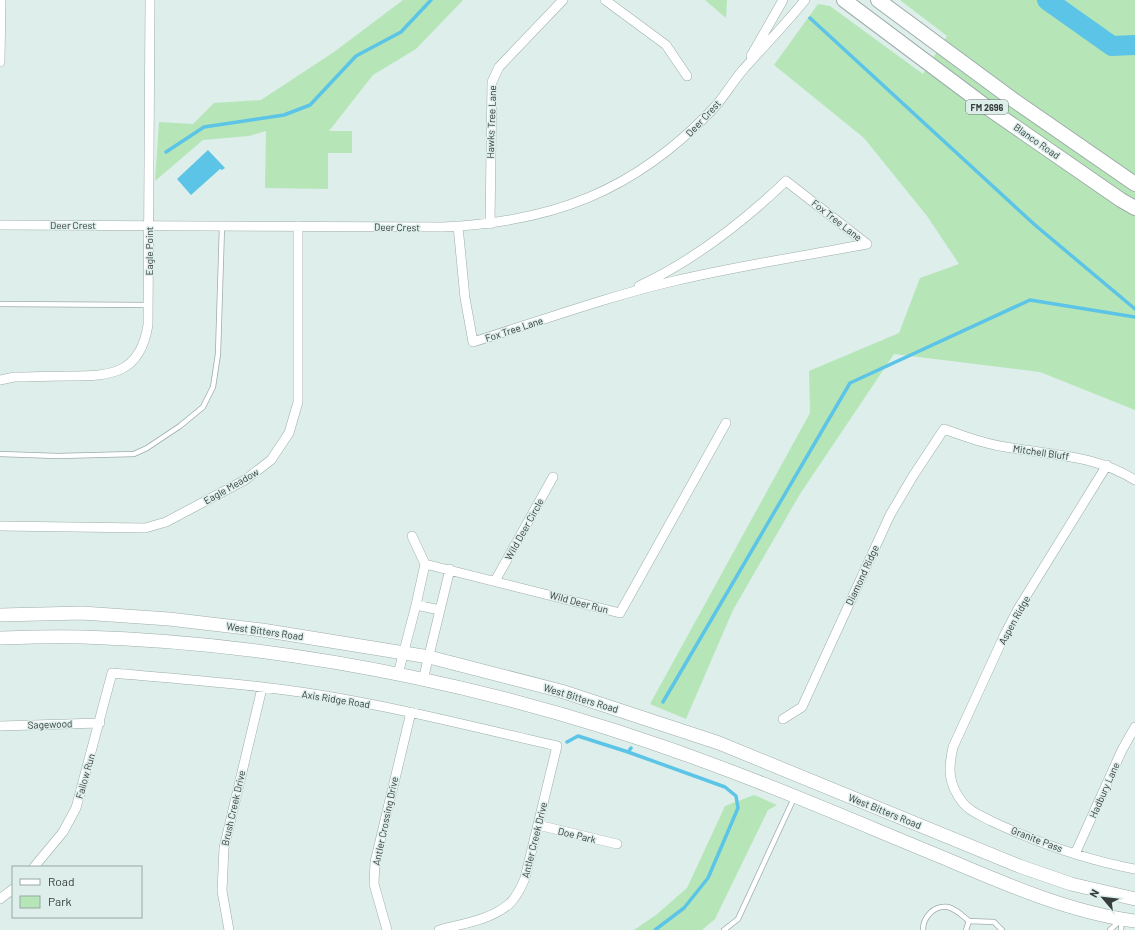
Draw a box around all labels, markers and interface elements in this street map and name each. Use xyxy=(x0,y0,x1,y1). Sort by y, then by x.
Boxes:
street label: Hawks Tree Lane xyxy=(484,85,498,159)
street label: Deer Crest xyxy=(683,97,723,139)
road number: FM 2696 xyxy=(966,100,1008,114)
street label: Blanco Road xyxy=(1012,121,1062,161)
street label: Fox Tree Lane xyxy=(810,197,864,243)
street label: Deer Crest xyxy=(50,219,96,231)
street label: Deer Crest xyxy=(374,221,420,233)
street label: Eagle Point xyxy=(143,226,155,275)
street label: Fox Tree Lane xyxy=(484,314,544,344)
street label: Mitchell Bluff xyxy=(1012,442,1070,462)
street label: Eagle Meadow xyxy=(201,465,261,507)
street label: Wild Deer Circle xyxy=(502,496,546,562)
street label: Diamond Ridge xyxy=(843,543,881,607)
street label: Wild Deer Run xyxy=(548,588,610,616)
street label: Aspen Ridge xyxy=(996,594,1032,646)
street label: West Bitters Road xyxy=(226,620,304,642)
street label: West Bitters Road xyxy=(542,681,620,715)
street label: Axis Ridge Road xyxy=(301,688,371,710)
street label: Sagewood xyxy=(27,717,73,731)
street label: Fallow Run xyxy=(73,752,97,800)
street label: Hadbury Lane xyxy=(1086,760,1122,820)
street label: Brush Creek Drive xyxy=(218,769,248,847)
street label: Antler Crossing Drive xyxy=(370,775,400,867)
street label: West Bitters Road xyxy=(847,791,923,831)
street label: Antler Creek Drive xyxy=(519,801,549,879)
street label: Granite Pass xyxy=(1010,824,1065,854)
street label: Doe Park xyxy=(557,825,597,845)
legend xyxy=(12,866,142,918)
text: Road xyxy=(48,874,75,888)
north arrow xyxy=(1083,878,1123,918)
text: N xyxy=(1086,887,1101,899)
text: Park xyxy=(48,894,72,908)

